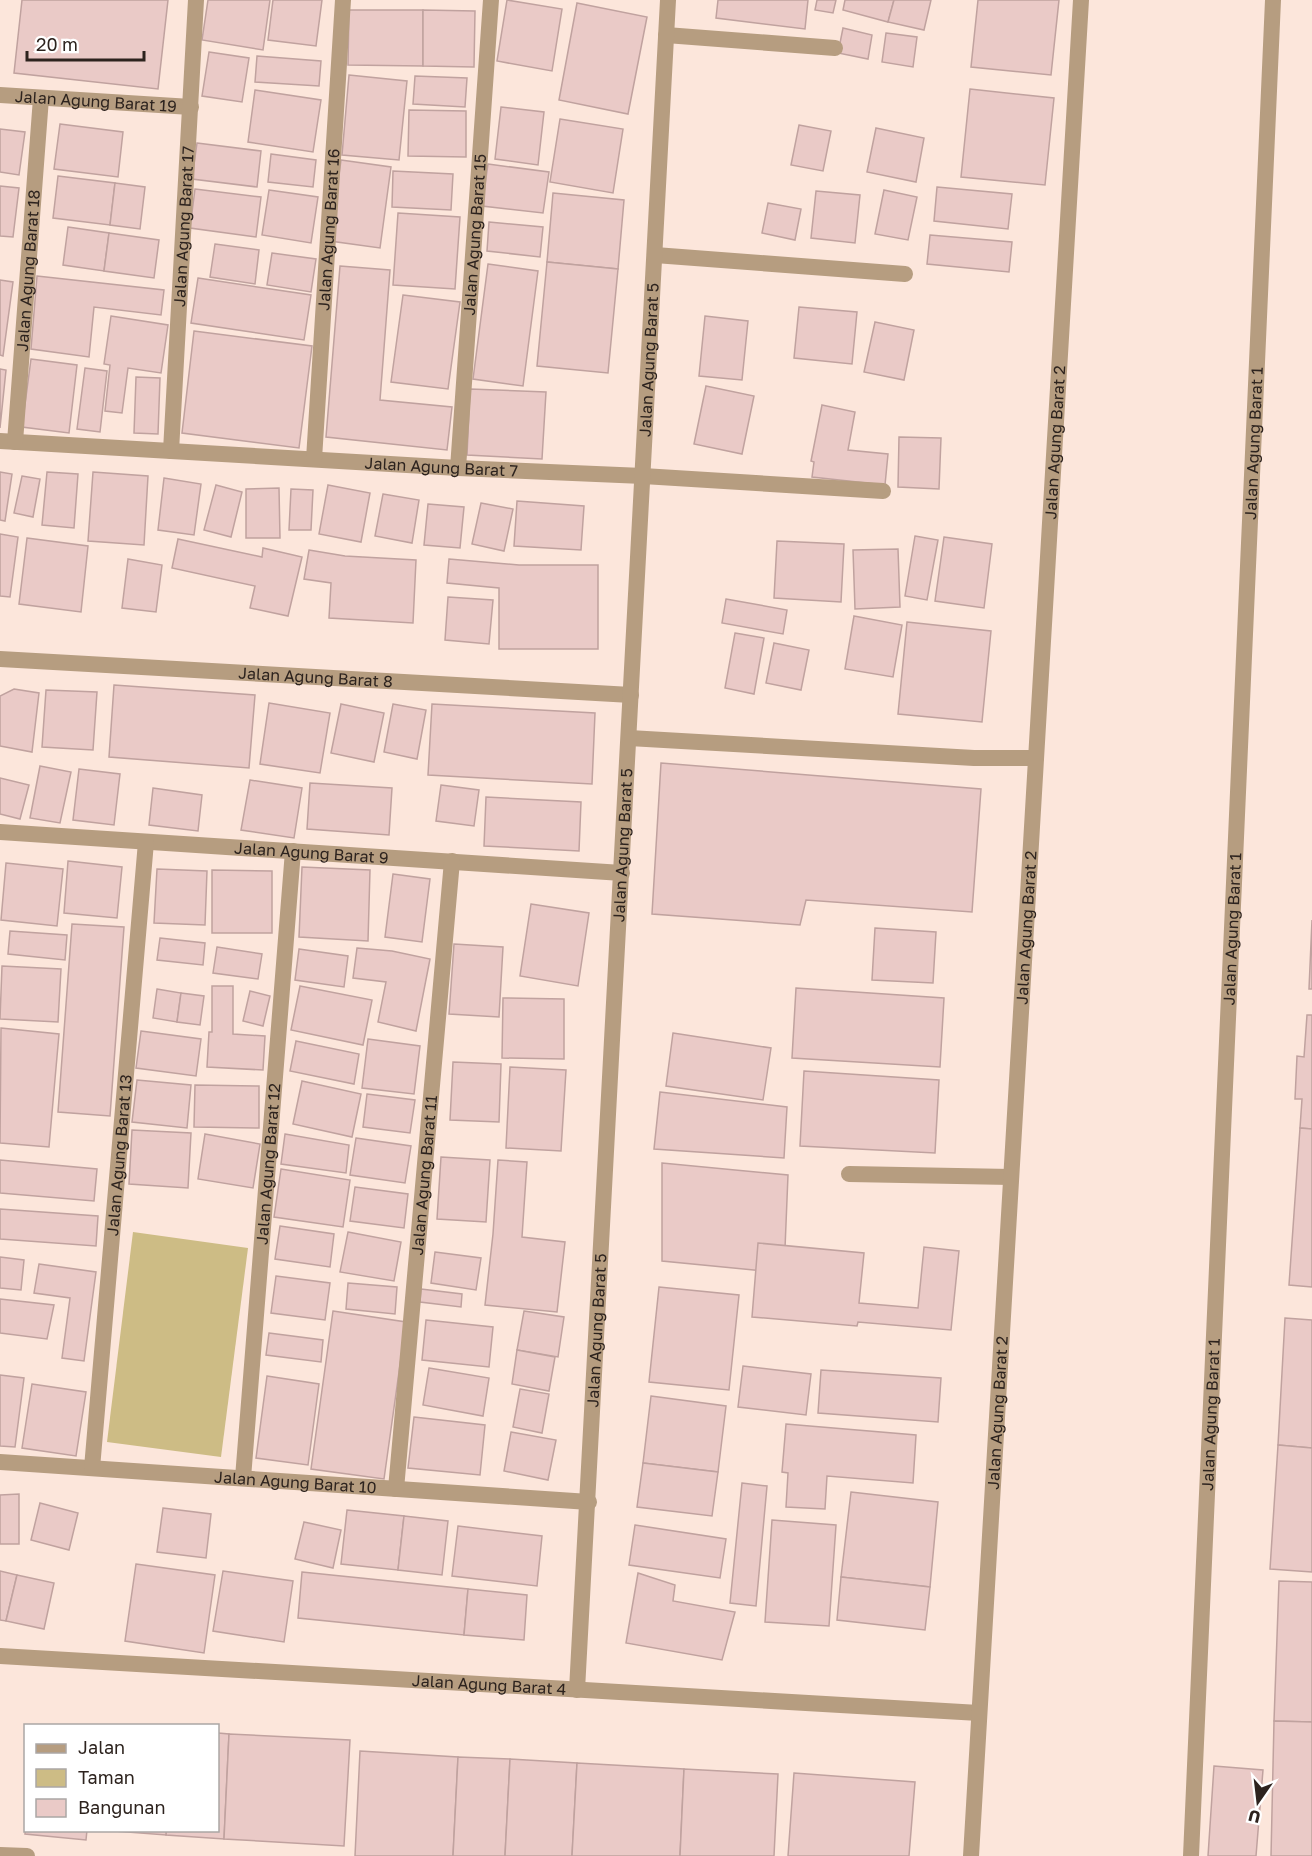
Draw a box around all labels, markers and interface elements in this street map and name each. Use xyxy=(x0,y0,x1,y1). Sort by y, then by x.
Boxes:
scale bar xyxy=(27,24,144,62)
text: 20 m xyxy=(36,33,78,55)
street label: Jalan Agung Barat 19 xyxy=(14,86,177,116)
street label: Jalan Agung Barat 17 xyxy=(169,145,198,307)
street label: Jalan Agung Barat 16 xyxy=(313,148,344,311)
street label: Jalan Agung Barat 15 xyxy=(459,153,490,316)
street label: Jalan Agung Barat 18 xyxy=(12,189,44,352)
street label: Jalan Agung Barat 5 xyxy=(634,282,663,437)
street label: Jalan Agung Barat 2 xyxy=(1040,365,1069,520)
street label: Jalan Agung Barat 1 xyxy=(1240,366,1267,520)
street label: Jalan Agung Barat 7 xyxy=(364,453,518,481)
street label: Jalan Agung Barat 8 xyxy=(238,663,393,691)
street label: Jalan Agung Barat 5 xyxy=(608,768,637,923)
street label: Jalan Agung Barat 9 xyxy=(234,837,389,868)
street label: Jalan Agung Barat 2 xyxy=(1011,850,1041,1005)
street label: Jalan Agung Barat 1 xyxy=(1219,852,1245,1006)
street label: Jalan Agung Barat 13 xyxy=(102,1074,136,1237)
street label: Jalan Agung Barat 12 xyxy=(252,1082,284,1246)
street label: Jalan Agung Barat 11 xyxy=(407,1094,441,1256)
street label: Jalan Agung Barat 5 xyxy=(582,1253,610,1408)
street label: Jalan Agung Barat 2 xyxy=(983,1335,1012,1490)
street label: Jalan Agung Barat 1 xyxy=(1197,1337,1224,1491)
street label: Jalan Agung Barat 10 xyxy=(214,1467,377,1498)
street label: Jalan Agung Barat 4 xyxy=(411,1670,567,1699)
legend xyxy=(24,1724,219,1832)
text: Jalan xyxy=(78,1736,125,1758)
text: Taman xyxy=(78,1766,135,1788)
north arrow xyxy=(1228,1772,1288,1832)
text: Bangunan xyxy=(78,1796,166,1818)
text: U xyxy=(1246,1805,1262,1828)

